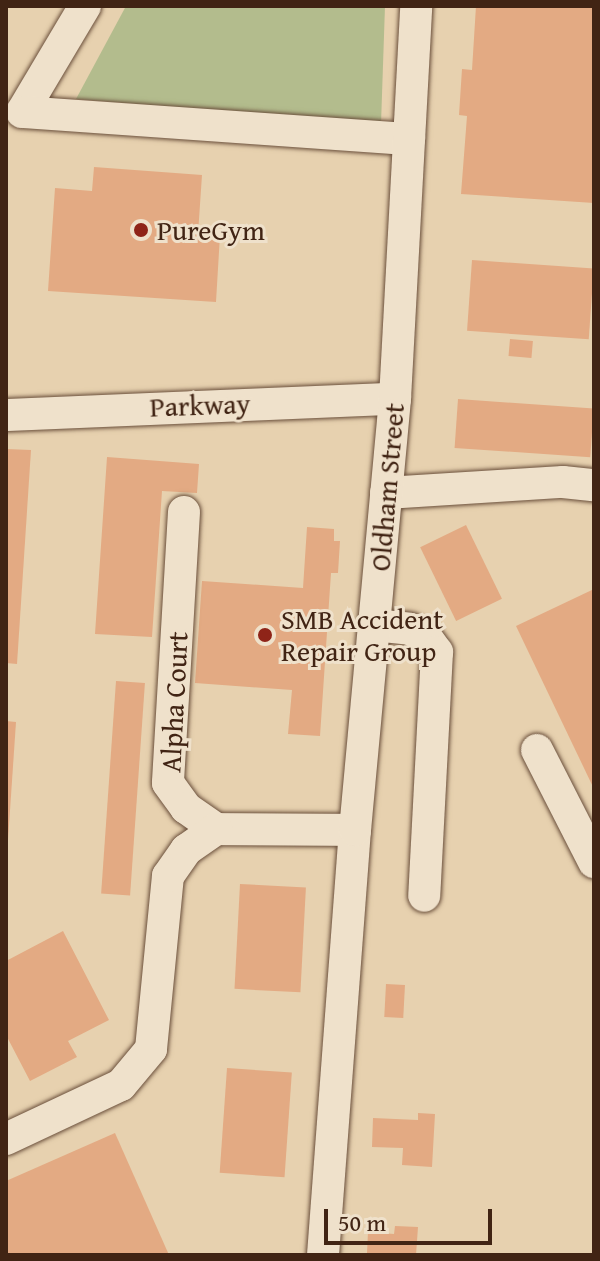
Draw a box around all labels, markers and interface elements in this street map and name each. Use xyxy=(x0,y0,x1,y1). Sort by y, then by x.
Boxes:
place label: PureGym xyxy=(157,213,265,247)
marker: PureGym xyxy=(132,221,150,239)
street label: Parkway xyxy=(149,386,251,424)
street label: Oldham Street xyxy=(363,402,411,572)
place label: SMB Accident Repair Group xyxy=(281,602,443,668)
marker: SMB Accident Repair Group xyxy=(256,626,274,644)
street label: Alpha Court xyxy=(154,631,194,773)
scale bar xyxy=(328,1193,496,1243)
text: 50 m xyxy=(338,1205,386,1240)

